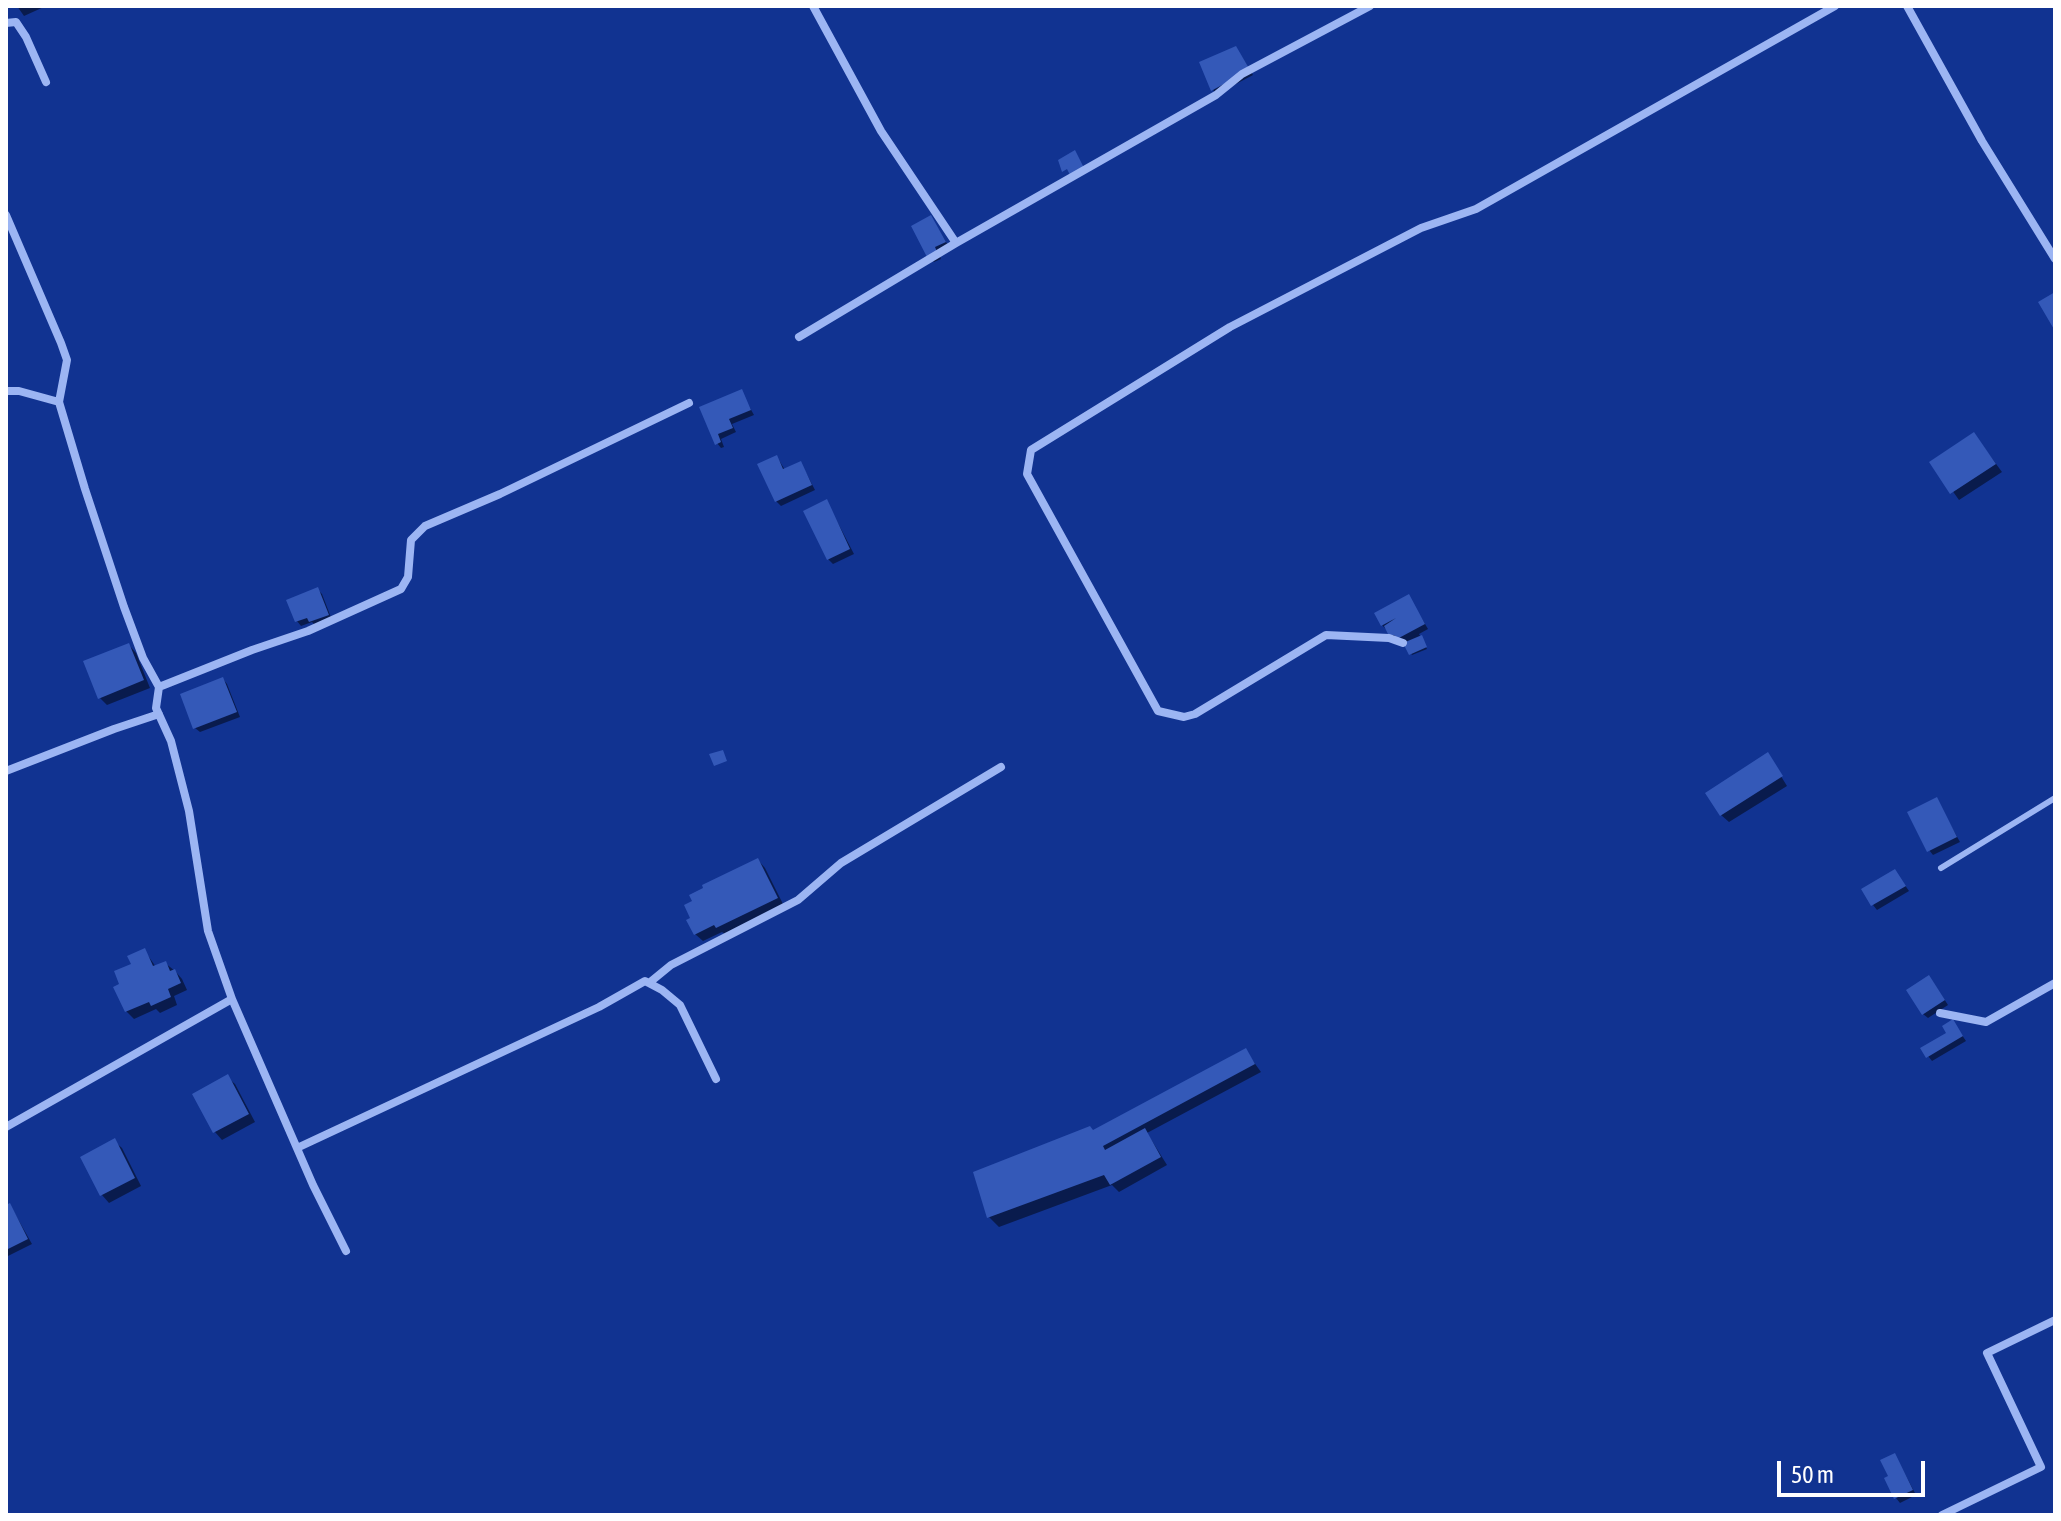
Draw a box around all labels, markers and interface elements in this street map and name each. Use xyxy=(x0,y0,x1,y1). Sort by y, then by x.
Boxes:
scale bar xyxy=(1781,1445,1929,1495)
text: 50 m xyxy=(1791,1461,1834,1488)

